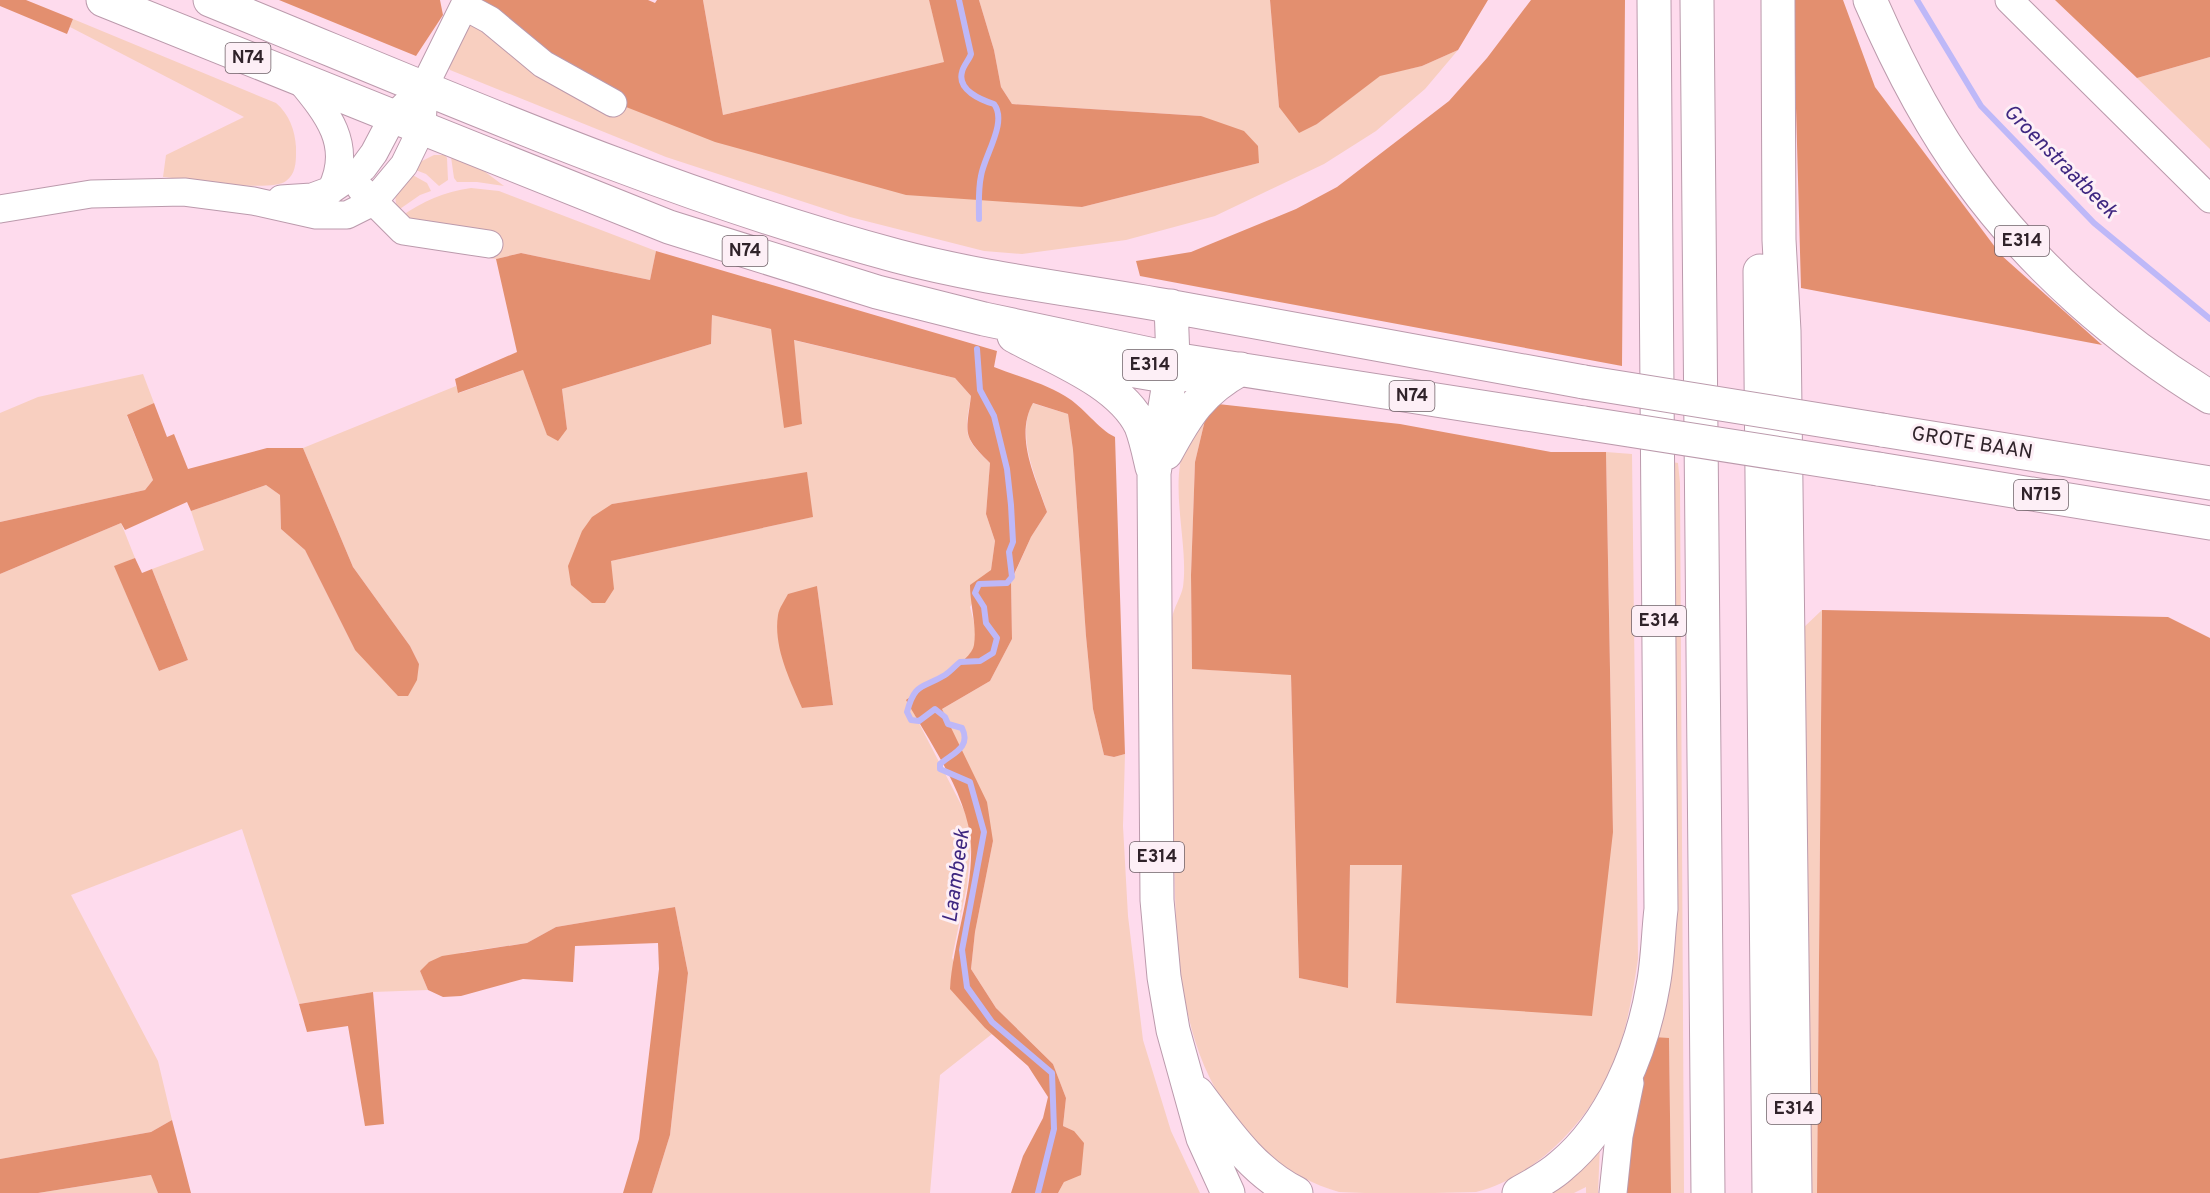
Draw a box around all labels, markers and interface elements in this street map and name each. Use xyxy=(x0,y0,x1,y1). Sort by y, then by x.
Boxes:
road number: N74 xyxy=(226,43,270,73)
water label: Groenstraatbeek xyxy=(1997,99,2123,225)
road number: E314 xyxy=(1995,226,2049,256)
road number: N74 xyxy=(722,236,768,266)
road number: E314 xyxy=(1123,350,1177,380)
road number: N74 xyxy=(1390,381,1434,411)
street label: GROTE BAAN xyxy=(1909,422,2035,466)
road number: N715 xyxy=(2014,480,2068,510)
road number: E314 xyxy=(1632,606,1686,636)
water label: Laambeek xyxy=(937,827,977,924)
road number: E314 xyxy=(1130,842,1184,872)
road number: E314 xyxy=(1767,1094,1821,1124)

